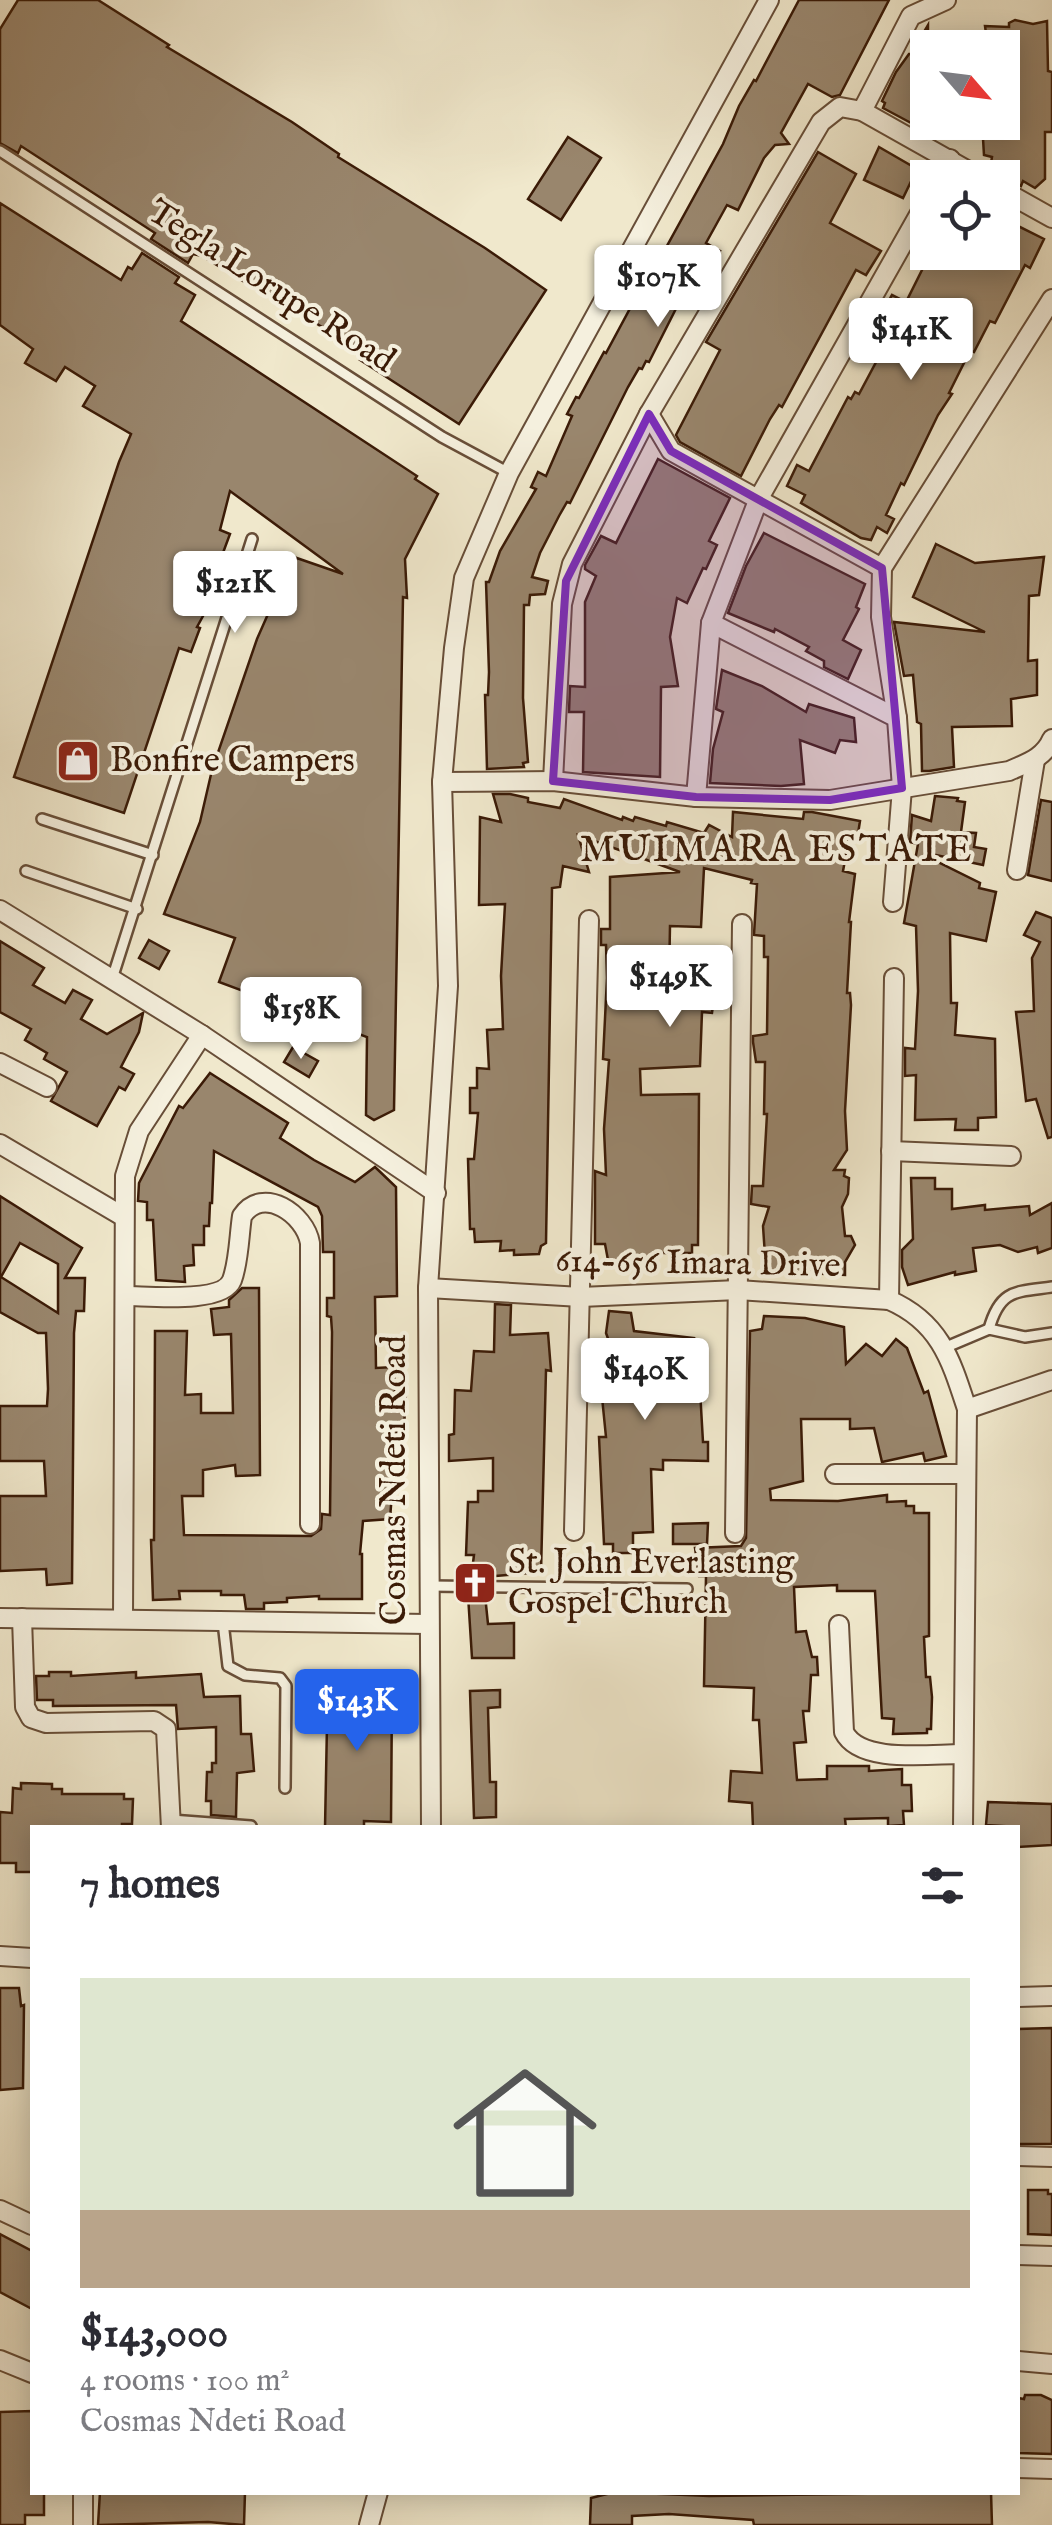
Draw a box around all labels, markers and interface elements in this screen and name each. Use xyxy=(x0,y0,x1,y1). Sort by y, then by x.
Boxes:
north arrow xyxy=(910,30,1020,140)
map controls xyxy=(910,30,1020,270)
button: locate xyxy=(910,160,1020,270)
street label: Tegla Lorupe Road xyxy=(139,190,404,384)
pin: $107K xyxy=(588,245,728,330)
text: $107K xyxy=(616,257,700,298)
pin: $141K xyxy=(841,298,981,383)
text: $141K xyxy=(871,310,951,351)
pin: $121K xyxy=(165,551,305,636)
text: $121K xyxy=(195,563,275,604)
shop icon: Bonfire Campers xyxy=(55,738,101,784)
place label: Bonfire Campers xyxy=(110,739,355,784)
district label: MUIMARA ESTATE xyxy=(580,827,974,875)
pin: $149K xyxy=(600,945,740,1030)
text: $149K xyxy=(629,957,711,998)
pin: $158K xyxy=(231,977,371,1062)
text: $158K xyxy=(263,989,339,1030)
street label: 614-656 Imara Drive xyxy=(555,1239,841,1289)
street label: Cosmas Ndeti Road xyxy=(373,1334,418,1625)
pin: $140K xyxy=(575,1338,715,1423)
text: $140K xyxy=(603,1350,687,1391)
place label: St. John Everlasting Gospel Church xyxy=(508,1541,795,1626)
church icon: St. John Everlasting Gospel Church xyxy=(452,1560,498,1606)
pin: $143K xyxy=(287,1669,427,1754)
text: $143K xyxy=(317,1681,397,1722)
icon: filters xyxy=(915,1858,970,1913)
text: 7 homes xyxy=(80,1859,220,1912)
icon: home xyxy=(435,2043,615,2223)
text: $143,000 xyxy=(80,2308,228,2361)
text: 4 rooms · 100 m² xyxy=(80,2361,290,2402)
text: Cosmas Ndeti Road xyxy=(80,2402,346,2443)

